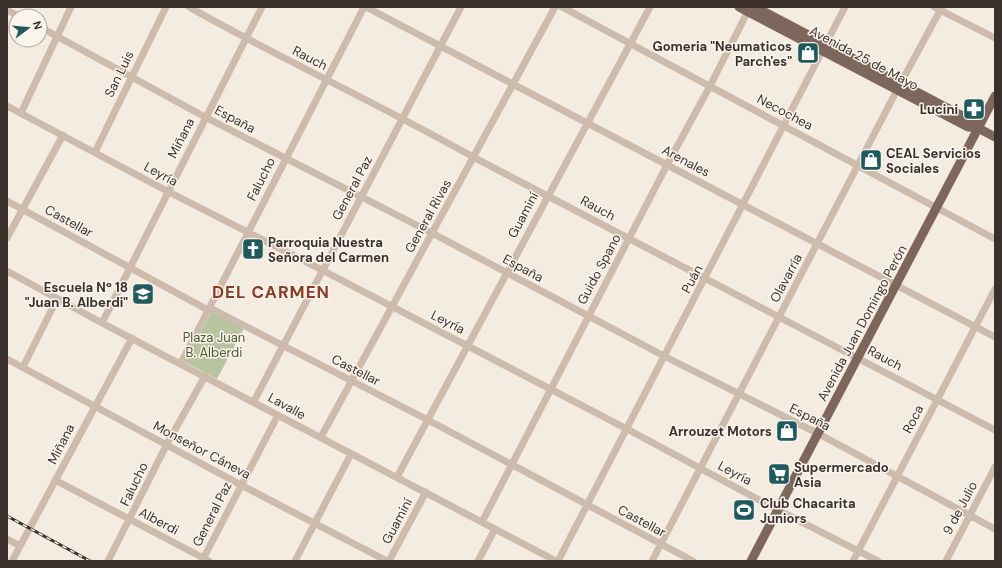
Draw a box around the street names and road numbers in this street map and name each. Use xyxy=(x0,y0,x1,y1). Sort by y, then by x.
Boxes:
street label: Avenida 25 de Mayo xyxy=(807,22,922,94)
street label: Rauch xyxy=(290,42,330,74)
street label: San Luis xyxy=(101,48,137,100)
street label: Necochea xyxy=(754,90,816,134)
street label: España xyxy=(212,101,258,137)
street label: Miñana xyxy=(164,115,198,161)
street label: Arenales xyxy=(659,141,713,181)
street label: General Paz xyxy=(328,153,376,223)
street label: Falucho xyxy=(243,154,279,204)
street label: Leyría xyxy=(141,158,181,190)
street label: General Rivas xyxy=(401,176,455,256)
street label: Guaminí xyxy=(504,189,542,241)
street label: Rauch xyxy=(578,192,618,224)
street label: Castellar xyxy=(42,201,96,241)
street label: Guido Spano xyxy=(573,230,625,307)
street label: Avenida Juan Domingo Perón xyxy=(814,242,910,404)
street label: España xyxy=(500,250,546,286)
street label: Olavarría xyxy=(766,251,806,305)
street label: Puán xyxy=(678,262,706,296)
street label: Leyría xyxy=(428,306,468,338)
street label: Rauch xyxy=(865,342,905,374)
street label: Castellar xyxy=(329,350,383,390)
street label: Lavalle xyxy=(265,389,309,423)
street label: España xyxy=(787,400,833,434)
street label: Roca xyxy=(899,402,927,436)
street label: Monseñor Cáneva xyxy=(150,417,254,483)
street label: Miñana xyxy=(44,421,78,467)
street label: Leyría xyxy=(715,457,755,489)
street label: Falucho xyxy=(116,459,152,509)
street label: 9 de Julio xyxy=(939,478,981,538)
street label: General Paz xyxy=(188,479,236,549)
street label: Guaminí xyxy=(378,495,416,547)
street label: Castellar xyxy=(615,501,669,541)
street label: Alberdi xyxy=(136,503,182,539)

